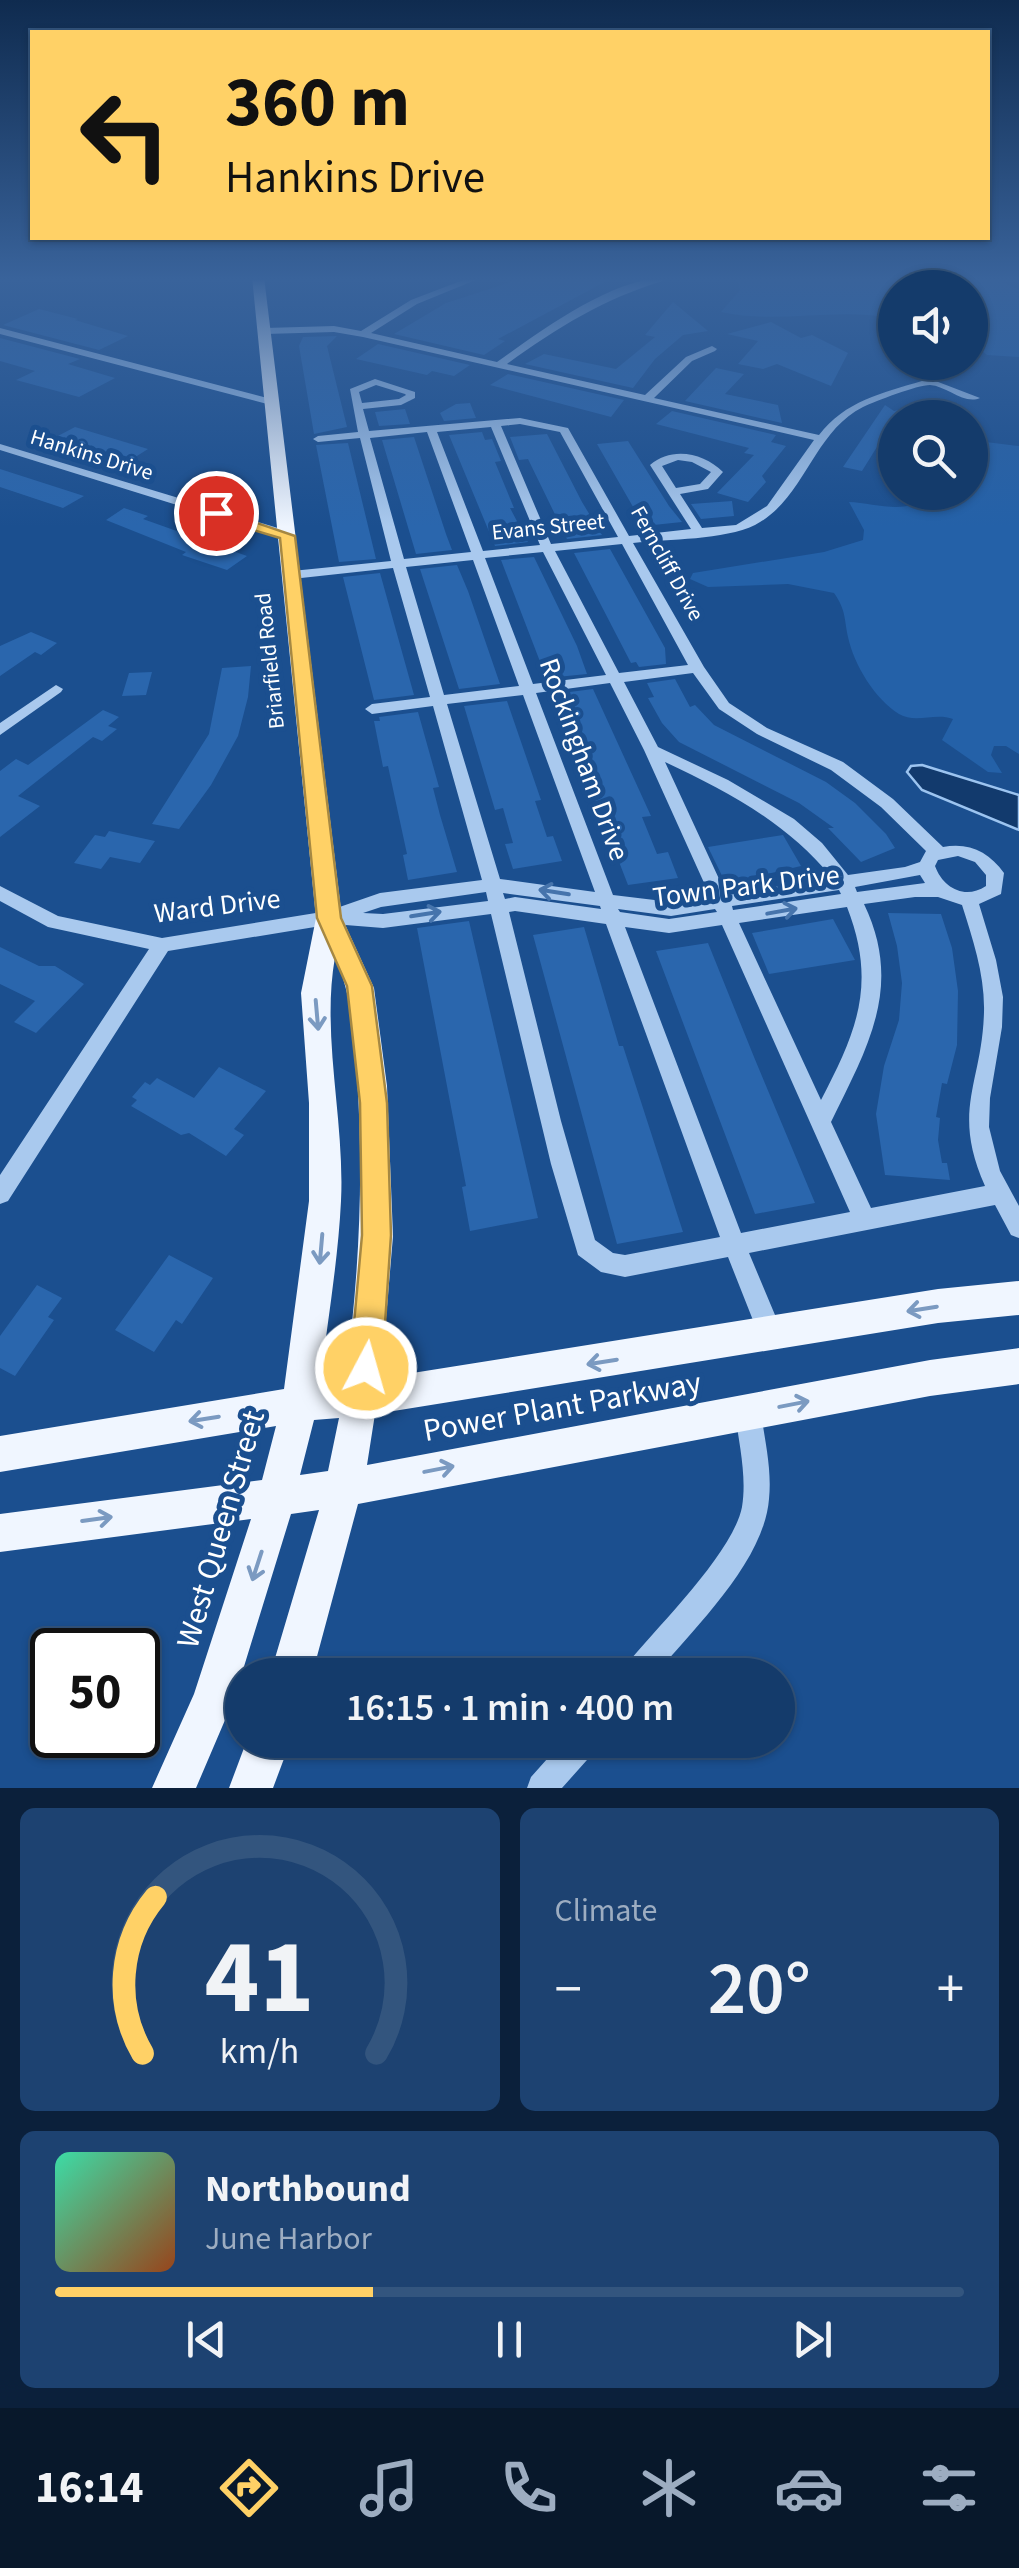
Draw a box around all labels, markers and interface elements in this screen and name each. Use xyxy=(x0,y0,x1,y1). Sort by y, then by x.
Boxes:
text: 360 m xyxy=(225,53,410,153)
icon: left xyxy=(60,70,190,200)
text: Hankins Drive xyxy=(225,146,485,210)
map controls xyxy=(878,270,988,510)
button: sound xyxy=(878,270,988,380)
button: search xyxy=(878,400,988,510)
street label: Hankins Drive xyxy=(26,421,157,489)
pin xyxy=(174,471,259,556)
icon: arrive xyxy=(189,486,244,541)
street label: Ferncliff Drive xyxy=(622,500,712,627)
street label: Evans Street xyxy=(490,505,607,549)
street label: Briarfield Road xyxy=(247,591,293,731)
street label: Rockingham Drive xyxy=(529,653,639,866)
street label: Town Park Drive xyxy=(650,855,842,917)
street label: Ward Drive xyxy=(152,878,283,934)
one-way arrow xyxy=(539,882,571,900)
one-way arrow xyxy=(765,901,798,920)
one-way arrow xyxy=(409,904,442,923)
one-way arrow xyxy=(308,998,327,1030)
one-way arrow xyxy=(311,1232,330,1265)
one-way arrow xyxy=(906,1300,939,1319)
position arrow xyxy=(314,1316,418,1420)
one-way arrow xyxy=(586,1353,619,1372)
street label: Power Plant Parkway xyxy=(420,1360,705,1454)
one-way arrow xyxy=(777,1394,809,1413)
street label: West Queen Street xyxy=(165,1405,277,1654)
one-way arrow xyxy=(188,1410,221,1429)
one-way arrow xyxy=(423,1458,455,1477)
one-way arrow xyxy=(80,1510,112,1528)
one-way arrow xyxy=(247,1549,265,1581)
speed limit sign: 50 xyxy=(30,1628,160,1758)
text: 16:15 · 1 min · 400 m xyxy=(346,1681,674,1735)
text: Climate xyxy=(555,1888,657,1934)
text: 41 xyxy=(205,1905,315,2053)
text: 20° xyxy=(708,1936,811,2043)
text: − xyxy=(555,1951,582,2029)
text: + xyxy=(937,1951,964,2029)
text: km/h xyxy=(220,2026,299,2077)
text: Northbound xyxy=(205,2162,411,2216)
text: June Harbor xyxy=(205,2216,372,2262)
icon: previous xyxy=(179,2312,234,2367)
icon: pause xyxy=(482,2312,537,2367)
icon: next xyxy=(785,2312,840,2367)
icon: directions xyxy=(214,2453,284,2523)
icon: music xyxy=(354,2453,424,2523)
icon: phone xyxy=(494,2453,564,2523)
icon: climate xyxy=(634,2453,704,2523)
icon: car xyxy=(774,2453,844,2523)
icon: filters xyxy=(914,2453,984,2523)
text: 16:14 xyxy=(35,2456,144,2520)

